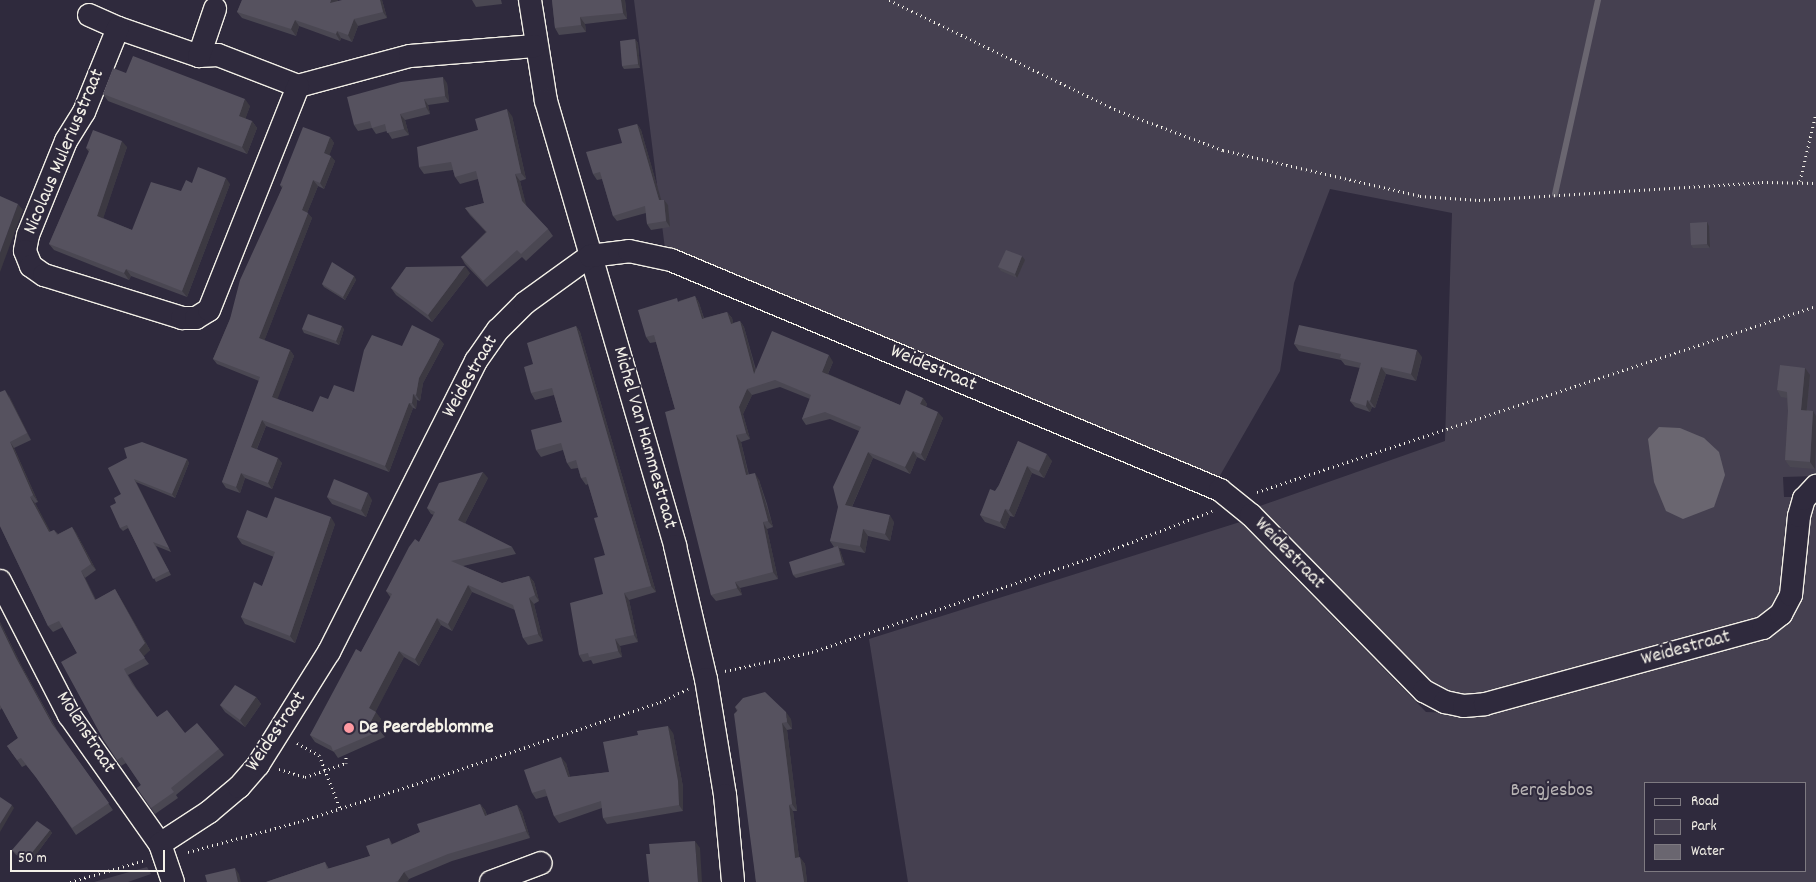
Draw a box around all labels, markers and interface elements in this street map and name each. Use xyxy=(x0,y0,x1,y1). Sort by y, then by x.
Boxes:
street label: Nicolaus Muleriusstraat xyxy=(19,66,111,238)
street label: Weidestraat xyxy=(438,331,504,423)
street label: Weidestraat xyxy=(886,340,980,398)
street label: Michel Van Hammestraat xyxy=(606,344,682,532)
street label: Weidestraat xyxy=(1249,513,1329,595)
street label: Weidestraat xyxy=(1639,626,1733,672)
street label: Weidestraat xyxy=(241,687,313,777)
street label: Molenstraat xyxy=(50,688,120,778)
place label: De Peerdeblomme xyxy=(359,716,494,740)
marker: De Peerdeblomme xyxy=(343,722,355,734)
park label: Bergjesbos xyxy=(1511,779,1593,803)
legend xyxy=(1644,782,1806,872)
text: Road xyxy=(1691,791,1719,813)
text: Park xyxy=(1691,816,1717,838)
scale bar xyxy=(12,840,168,872)
text: Water xyxy=(1691,841,1724,863)
text: 50 m xyxy=(18,848,47,870)

